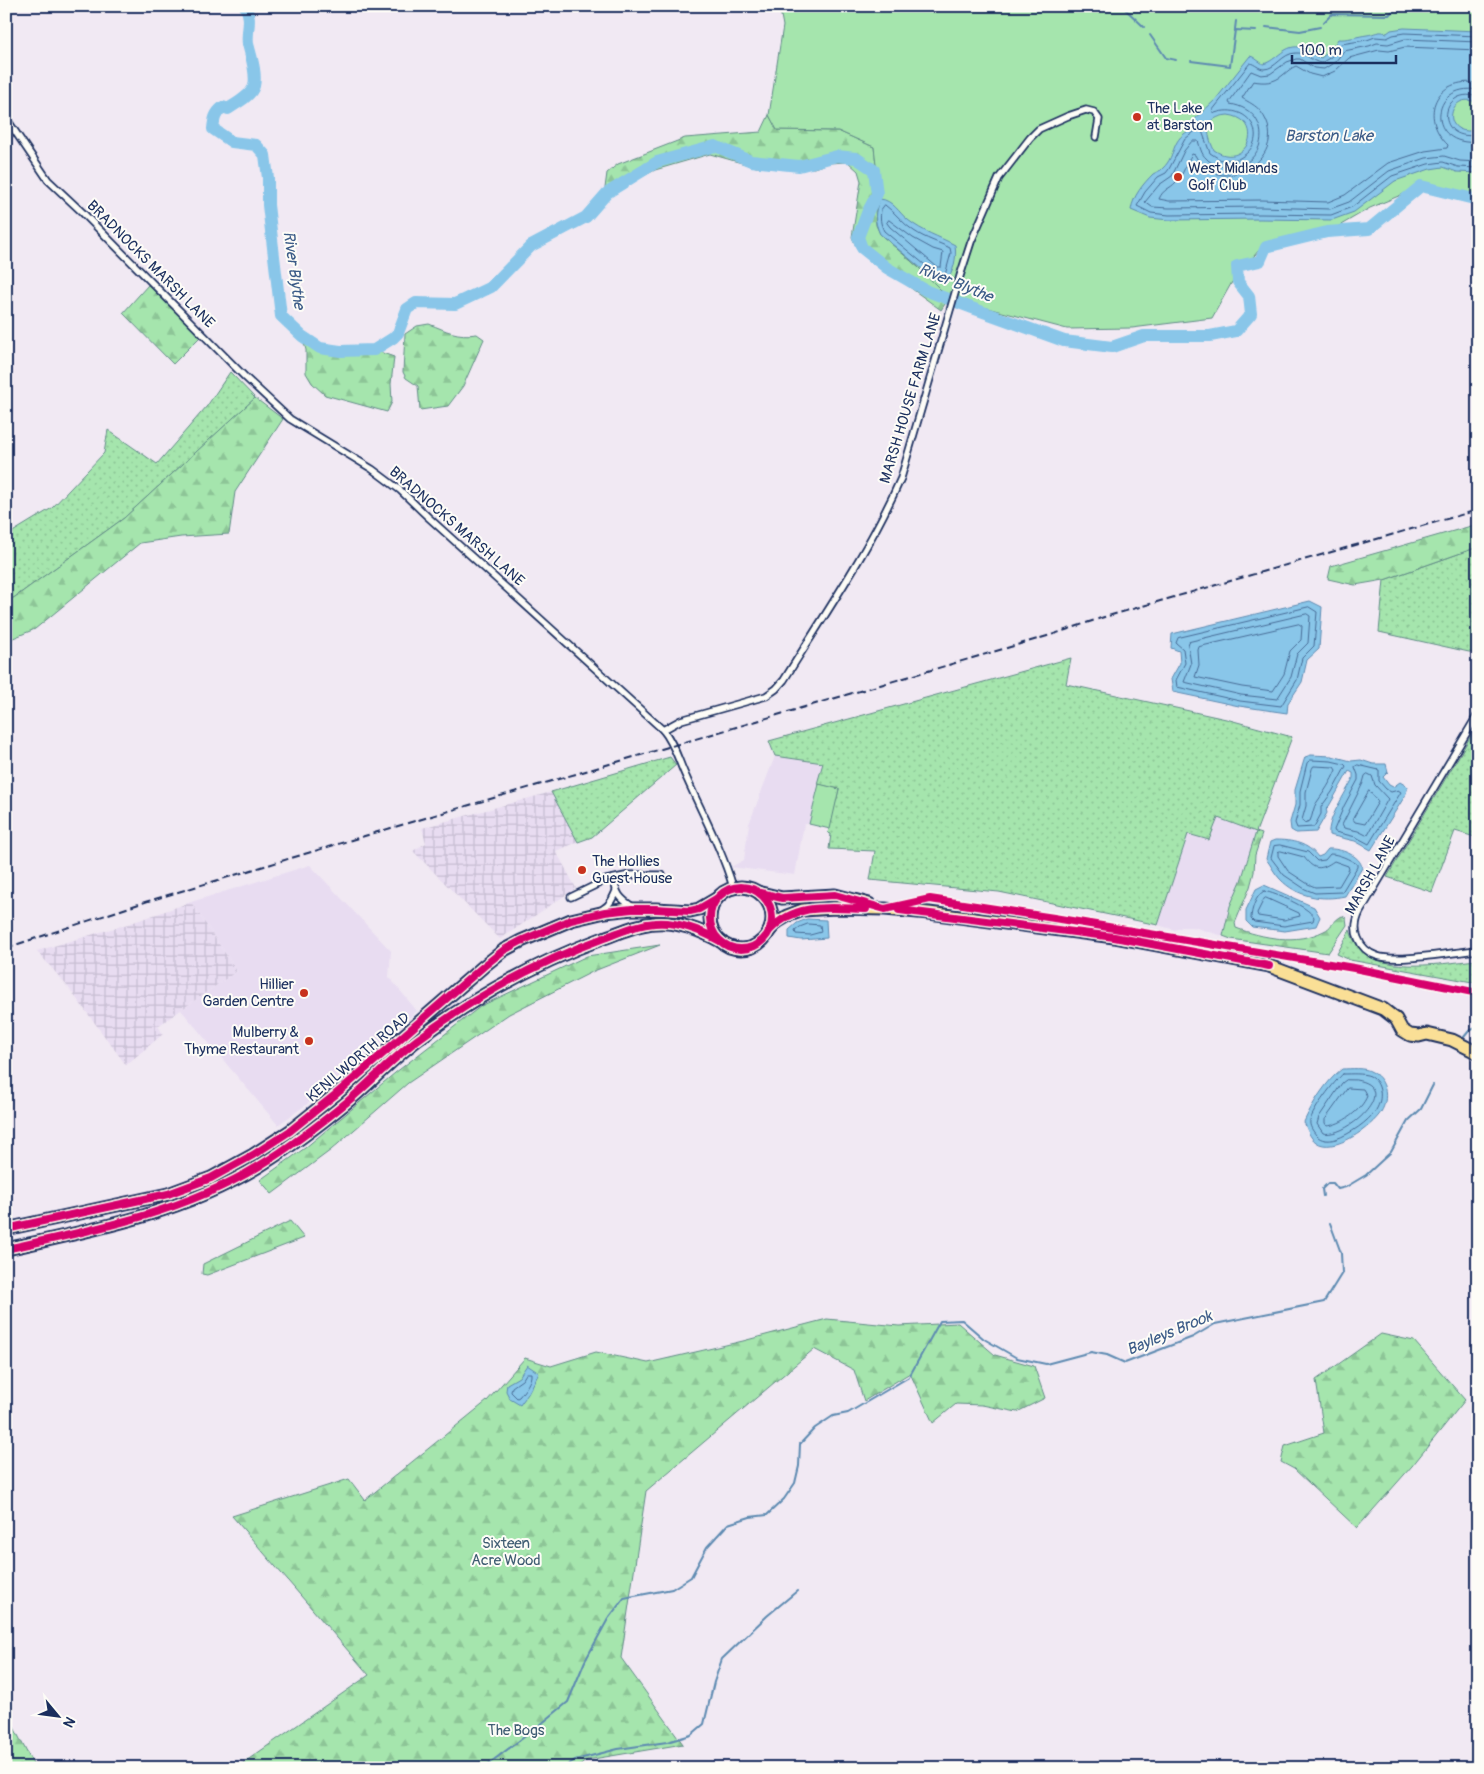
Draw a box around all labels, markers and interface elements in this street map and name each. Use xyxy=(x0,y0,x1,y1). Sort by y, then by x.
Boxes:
scale bar xyxy=(1292,32,1395,64)
text: 100 m xyxy=(1299,41,1342,60)
place label: The Lake at Barston xyxy=(1147,99,1213,135)
marker: The Lake at Barston xyxy=(1131,111,1143,123)
water label: Barston Lake xyxy=(1285,126,1375,146)
place label: West Midlands Golf Club xyxy=(1188,159,1278,195)
marker: West Midlands Golf Club xyxy=(1172,171,1184,183)
street label: BRADNOCKS MARSH LANE xyxy=(83,196,219,332)
water label: River Blythe xyxy=(279,230,310,312)
water label: River Blythe xyxy=(916,259,998,308)
street label: MARSH HOUSE FARM LANE xyxy=(876,310,946,486)
street label: BRADNOCKS MARSH LANE xyxy=(385,462,528,590)
street label: MARSH LANE xyxy=(1341,832,1400,918)
place label: The Hollies Guest House xyxy=(592,852,673,888)
marker: The Hollies Guest House xyxy=(576,864,588,876)
place label: Hillier Garden Centre xyxy=(202,975,295,1011)
marker: Hillier Garden Centre xyxy=(298,987,310,999)
street label: KENILWORTH ROAD xyxy=(303,1009,414,1106)
place label: Mulberry & Thyme Restaurant xyxy=(184,1023,300,1059)
marker: Mulberry & Thyme Restaurant xyxy=(303,1035,315,1047)
water label: Bayleys Brook xyxy=(1124,1305,1216,1360)
park label: Sixteen Acre Wood xyxy=(471,1534,541,1570)
north arrow xyxy=(32,1692,82,1742)
text: N xyxy=(59,1714,79,1730)
park label: The Bogs xyxy=(488,1721,545,1740)

